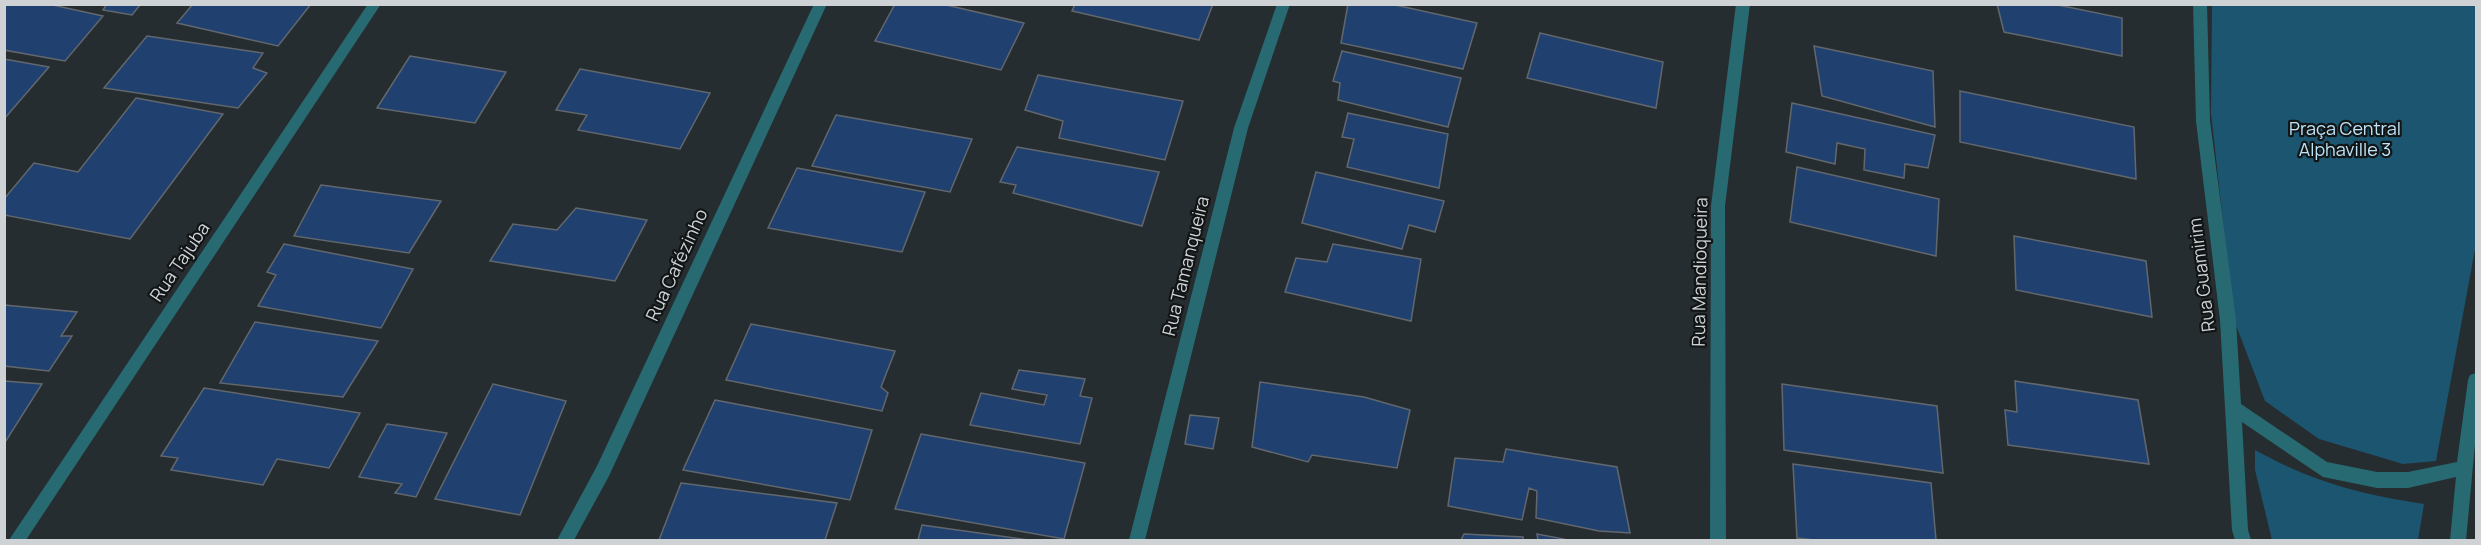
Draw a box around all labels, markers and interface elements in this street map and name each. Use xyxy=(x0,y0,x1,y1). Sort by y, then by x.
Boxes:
park label: Praça Central Alphaville 3 xyxy=(2289,116,2401,161)
street label: Rua Tamanqueira xyxy=(1156,193,1214,338)
street label: Rua Mandioqueira xyxy=(1686,197,1712,347)
street label: Rua Cafézinho xyxy=(640,205,713,325)
street label: Rua Tajuba xyxy=(144,217,215,306)
street label: Rua Guamirim xyxy=(2182,217,2220,333)

